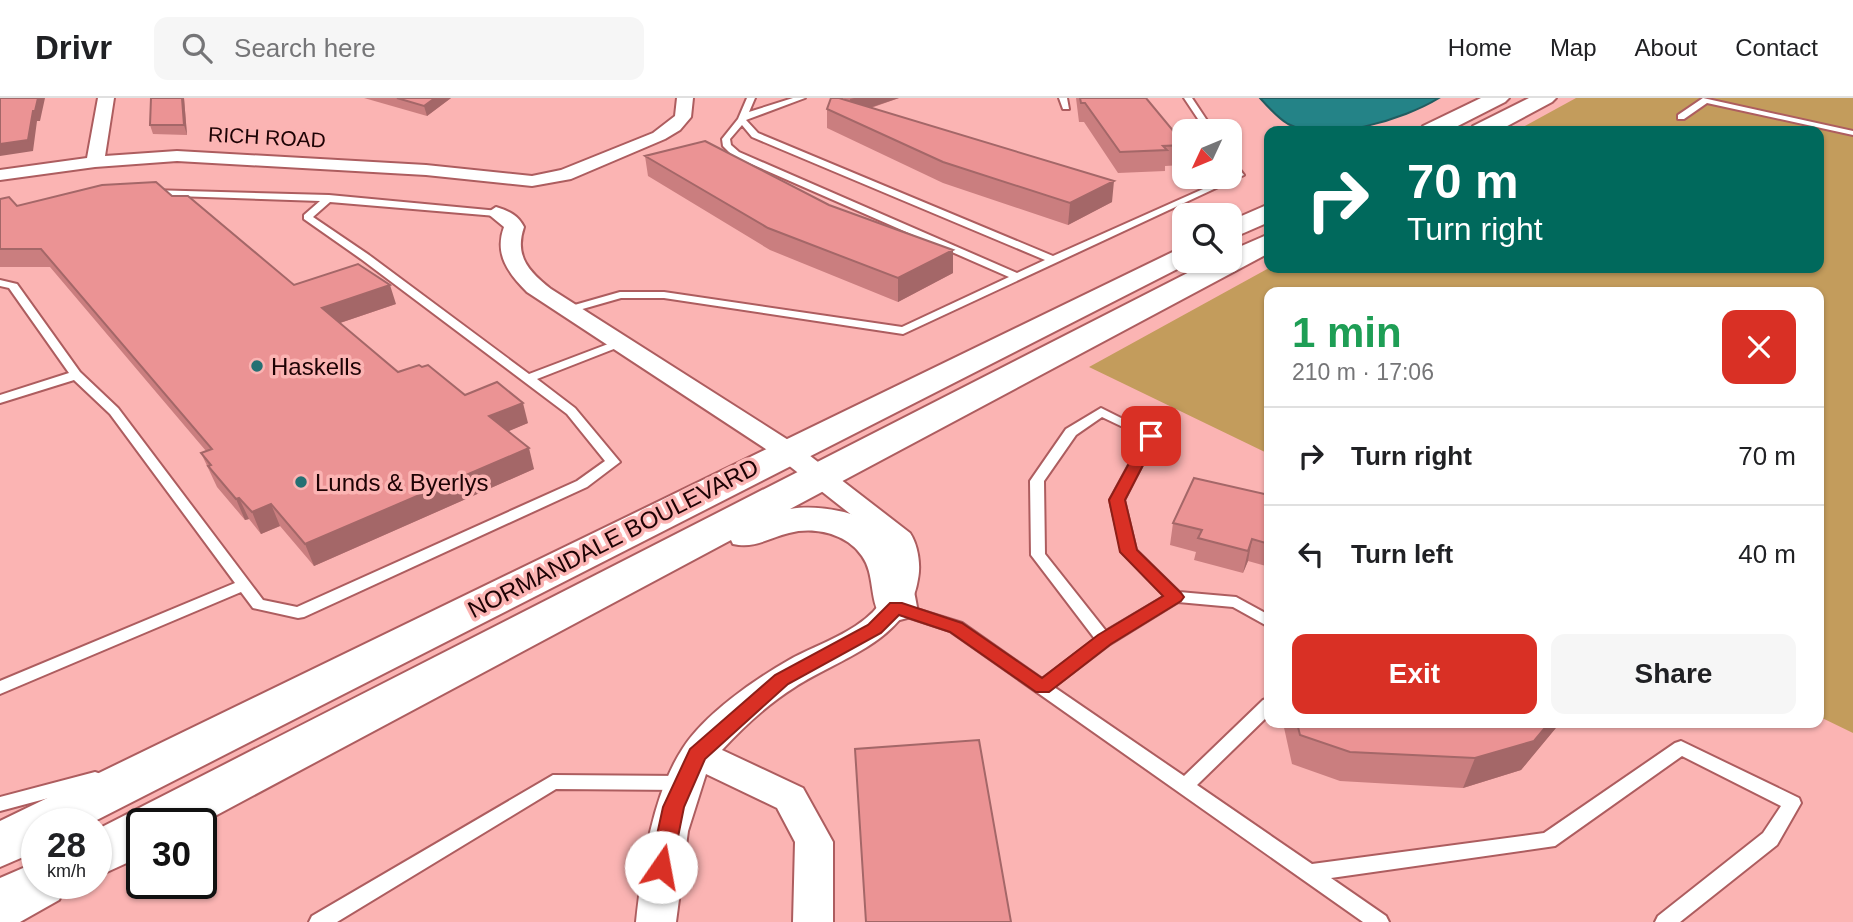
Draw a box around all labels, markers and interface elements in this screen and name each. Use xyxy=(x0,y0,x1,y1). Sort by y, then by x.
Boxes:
search box xyxy=(154,17,644,80)
text: Drivr xyxy=(35,29,112,66)
icon: search xyxy=(178,29,216,67)
text: Search here xyxy=(234,33,376,63)
text: Home xyxy=(1448,34,1512,61)
text: Map xyxy=(1550,34,1597,61)
text: About xyxy=(1635,34,1697,61)
text: Contact xyxy=(1735,34,1818,61)
north arrow xyxy=(1172,119,1242,189)
map controls xyxy=(1172,119,1242,273)
street label: RICH ROAD xyxy=(208,122,326,152)
icon: right xyxy=(1292,154,1383,245)
text: 70 m xyxy=(1407,154,1519,208)
button: search xyxy=(1172,203,1242,273)
text: Turn right xyxy=(1407,211,1543,247)
text: 1 min xyxy=(1292,309,1402,356)
button: close xyxy=(1722,310,1796,384)
place label: Haskells xyxy=(271,353,362,380)
marker: Haskells xyxy=(249,358,265,374)
text: 210 m · 17:06 xyxy=(1292,359,1434,385)
pin xyxy=(1121,406,1181,466)
icon: arrive xyxy=(1132,417,1170,455)
icon: right xyxy=(1292,437,1330,475)
text: Turn right xyxy=(1351,441,1472,471)
text: 70 m xyxy=(1738,441,1796,471)
street label: NORMANDALE BOULEVARD xyxy=(463,453,763,623)
place label: Lunds & Byerlys xyxy=(315,469,488,496)
marker: Lunds & Byerlys xyxy=(293,474,309,490)
icon: left xyxy=(1292,535,1330,573)
text: Turn left xyxy=(1351,539,1453,569)
text: 40 m xyxy=(1738,539,1796,569)
button: Exit xyxy=(1292,634,1537,714)
button: Share xyxy=(1551,634,1796,714)
speed limit sign: 30 xyxy=(126,808,217,899)
text: 28 xyxy=(47,825,86,864)
position arrow xyxy=(624,830,698,904)
text: km/h xyxy=(47,861,86,881)

